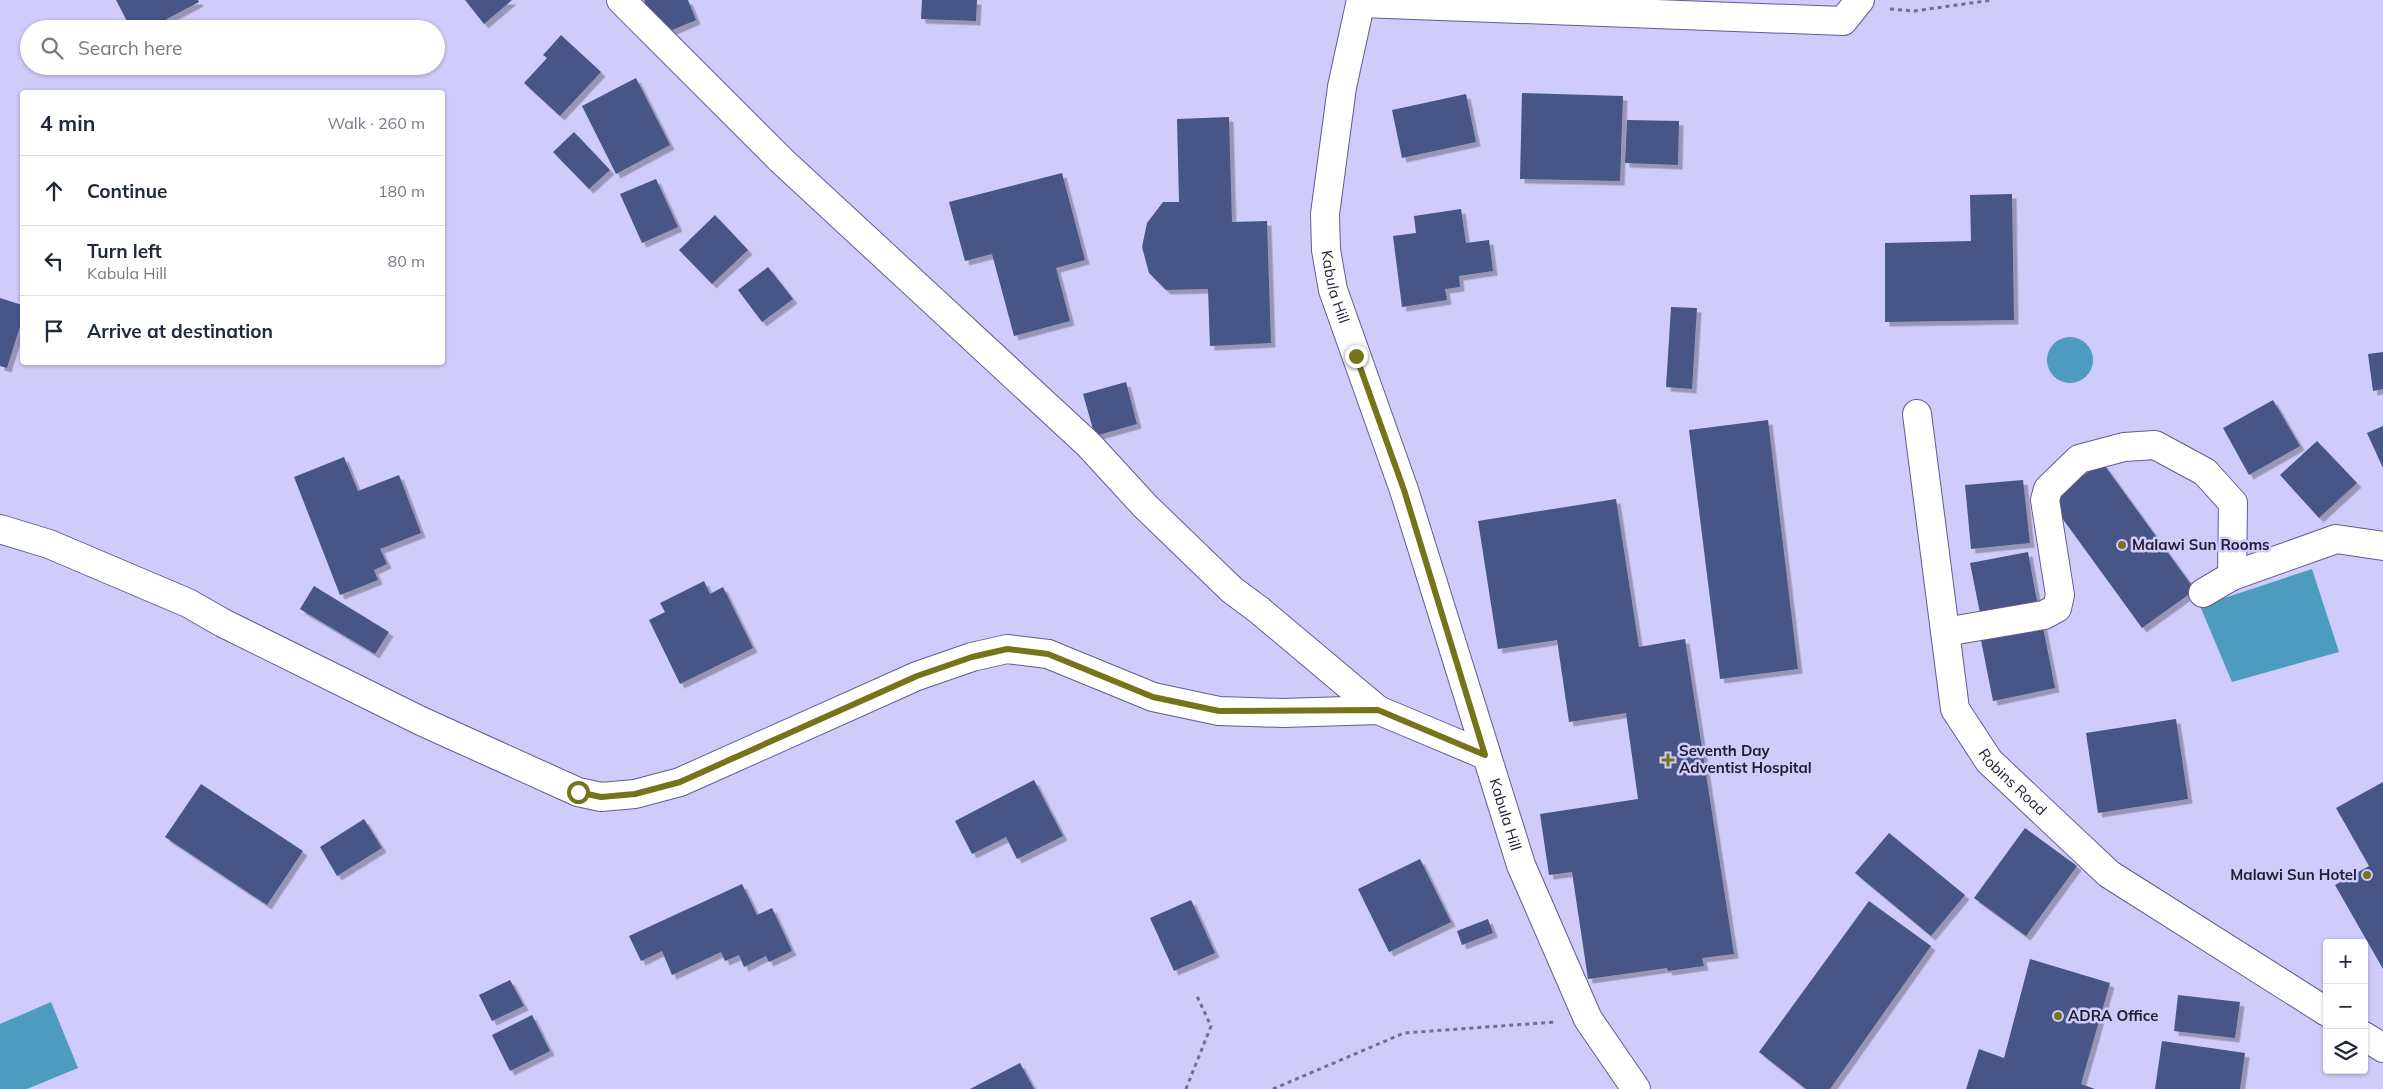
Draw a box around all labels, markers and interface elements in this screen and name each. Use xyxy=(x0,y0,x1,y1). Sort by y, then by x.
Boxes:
search box xyxy=(20,20,445,75)
icon: search xyxy=(38,34,66,62)
text: Search here xyxy=(78,36,182,60)
text: 4 min xyxy=(40,110,95,136)
text: Walk · 260 m xyxy=(327,113,425,133)
icon: ahead xyxy=(40,177,68,205)
text: Continue xyxy=(87,179,167,203)
text: 180 m xyxy=(378,181,425,201)
text: Turn left xyxy=(87,239,162,263)
icon: left xyxy=(40,247,68,275)
street label: Kabula Hill xyxy=(1317,249,1354,326)
text: 80 m xyxy=(388,251,425,271)
text: Kabula Hill xyxy=(87,263,167,283)
icon: arrive xyxy=(40,317,68,345)
text: Arrive at destination xyxy=(87,319,273,343)
route end xyxy=(1345,345,1368,368)
place label: Malawi Sun Rooms xyxy=(2132,535,2270,554)
marker: Malawi Sun Rooms xyxy=(2116,539,2128,551)
place label: Seventh Day Adventist Hospital xyxy=(1679,741,1812,777)
street label: Robins Road xyxy=(1974,745,2051,819)
marker: Seventh Day Adventist Hospital xyxy=(1661,753,1675,767)
street label: Kabula Hill xyxy=(1486,776,1526,853)
route start xyxy=(567,781,590,804)
place label: Malawi Sun Hotel xyxy=(2230,865,2357,884)
marker: Malawi Sun Hotel xyxy=(2361,869,2373,881)
map controls xyxy=(2323,939,2368,1074)
button: + xyxy=(2323,939,2368,984)
button: − xyxy=(2323,984,2368,1029)
place label: ADRA Office xyxy=(2068,1006,2158,1025)
marker: ADRA Office xyxy=(2052,1010,2064,1022)
button: layers xyxy=(2323,1029,2368,1074)

